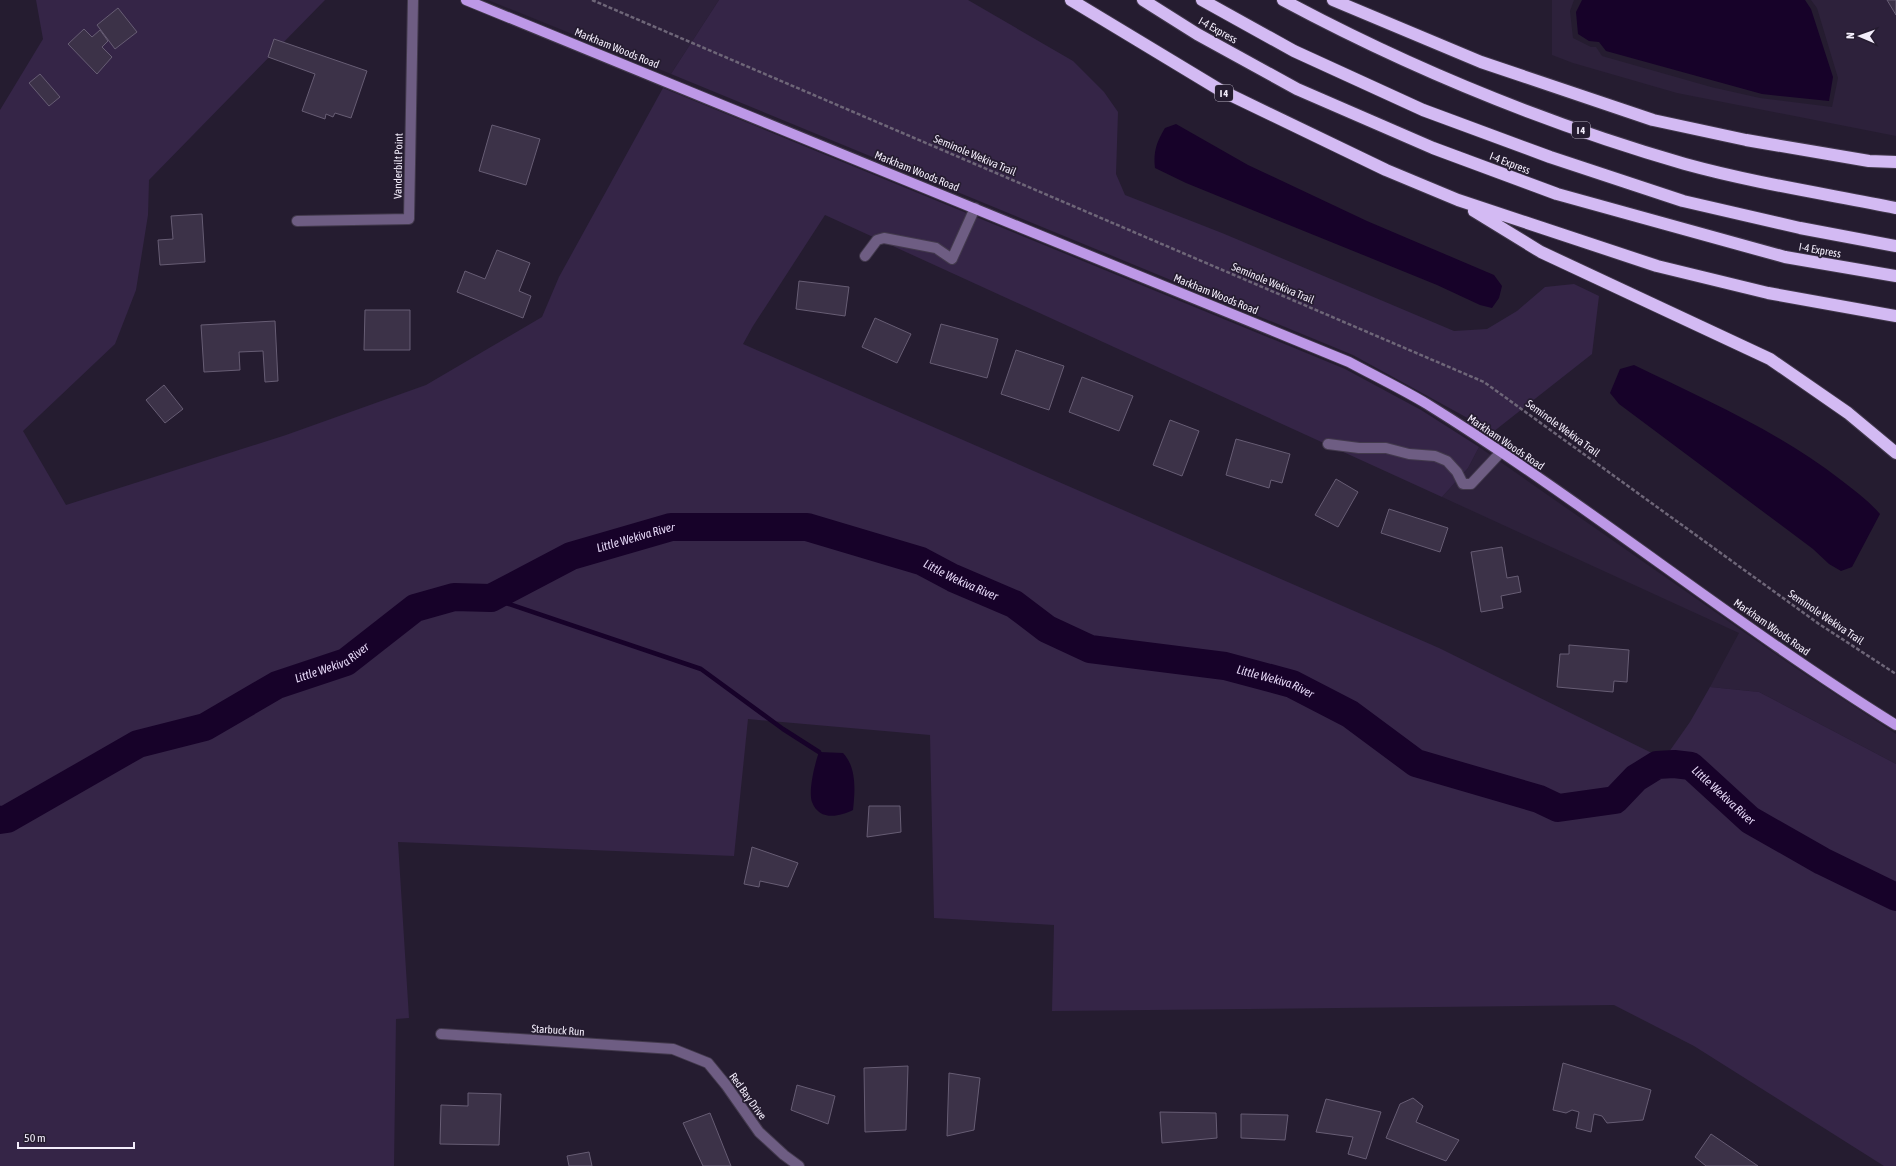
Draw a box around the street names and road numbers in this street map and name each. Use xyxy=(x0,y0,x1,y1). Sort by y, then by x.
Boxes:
street label: I-4 Express xyxy=(1196,14,1240,46)
street label: Markham Woods Road xyxy=(573,26,661,70)
road number: I 4 xyxy=(1215,85,1233,101)
road number: I 4 xyxy=(1572,122,1590,138)
street label: Seminole Wekiva Trail xyxy=(932,132,1018,178)
street label: Vanderbilt Point xyxy=(391,133,405,199)
street label: Markham Woods Road xyxy=(873,149,961,193)
street label: I-4 Express xyxy=(1488,150,1532,176)
street label: I-4 Express xyxy=(1798,240,1842,260)
street label: Seminole Wekiva Trail xyxy=(1230,260,1316,306)
street label: Markham Woods Road xyxy=(1172,272,1260,316)
street label: Seminole Wekiva Trail xyxy=(1524,397,1602,459)
street label: Markham Woods Road xyxy=(1465,412,1547,472)
street label: Seminole Wekiva Trail xyxy=(1786,587,1866,647)
street label: Markham Woods Road xyxy=(1732,596,1812,658)
street label: Starbuck Run xyxy=(531,1022,585,1038)
street label: Red Bay Drive xyxy=(727,1070,769,1122)

